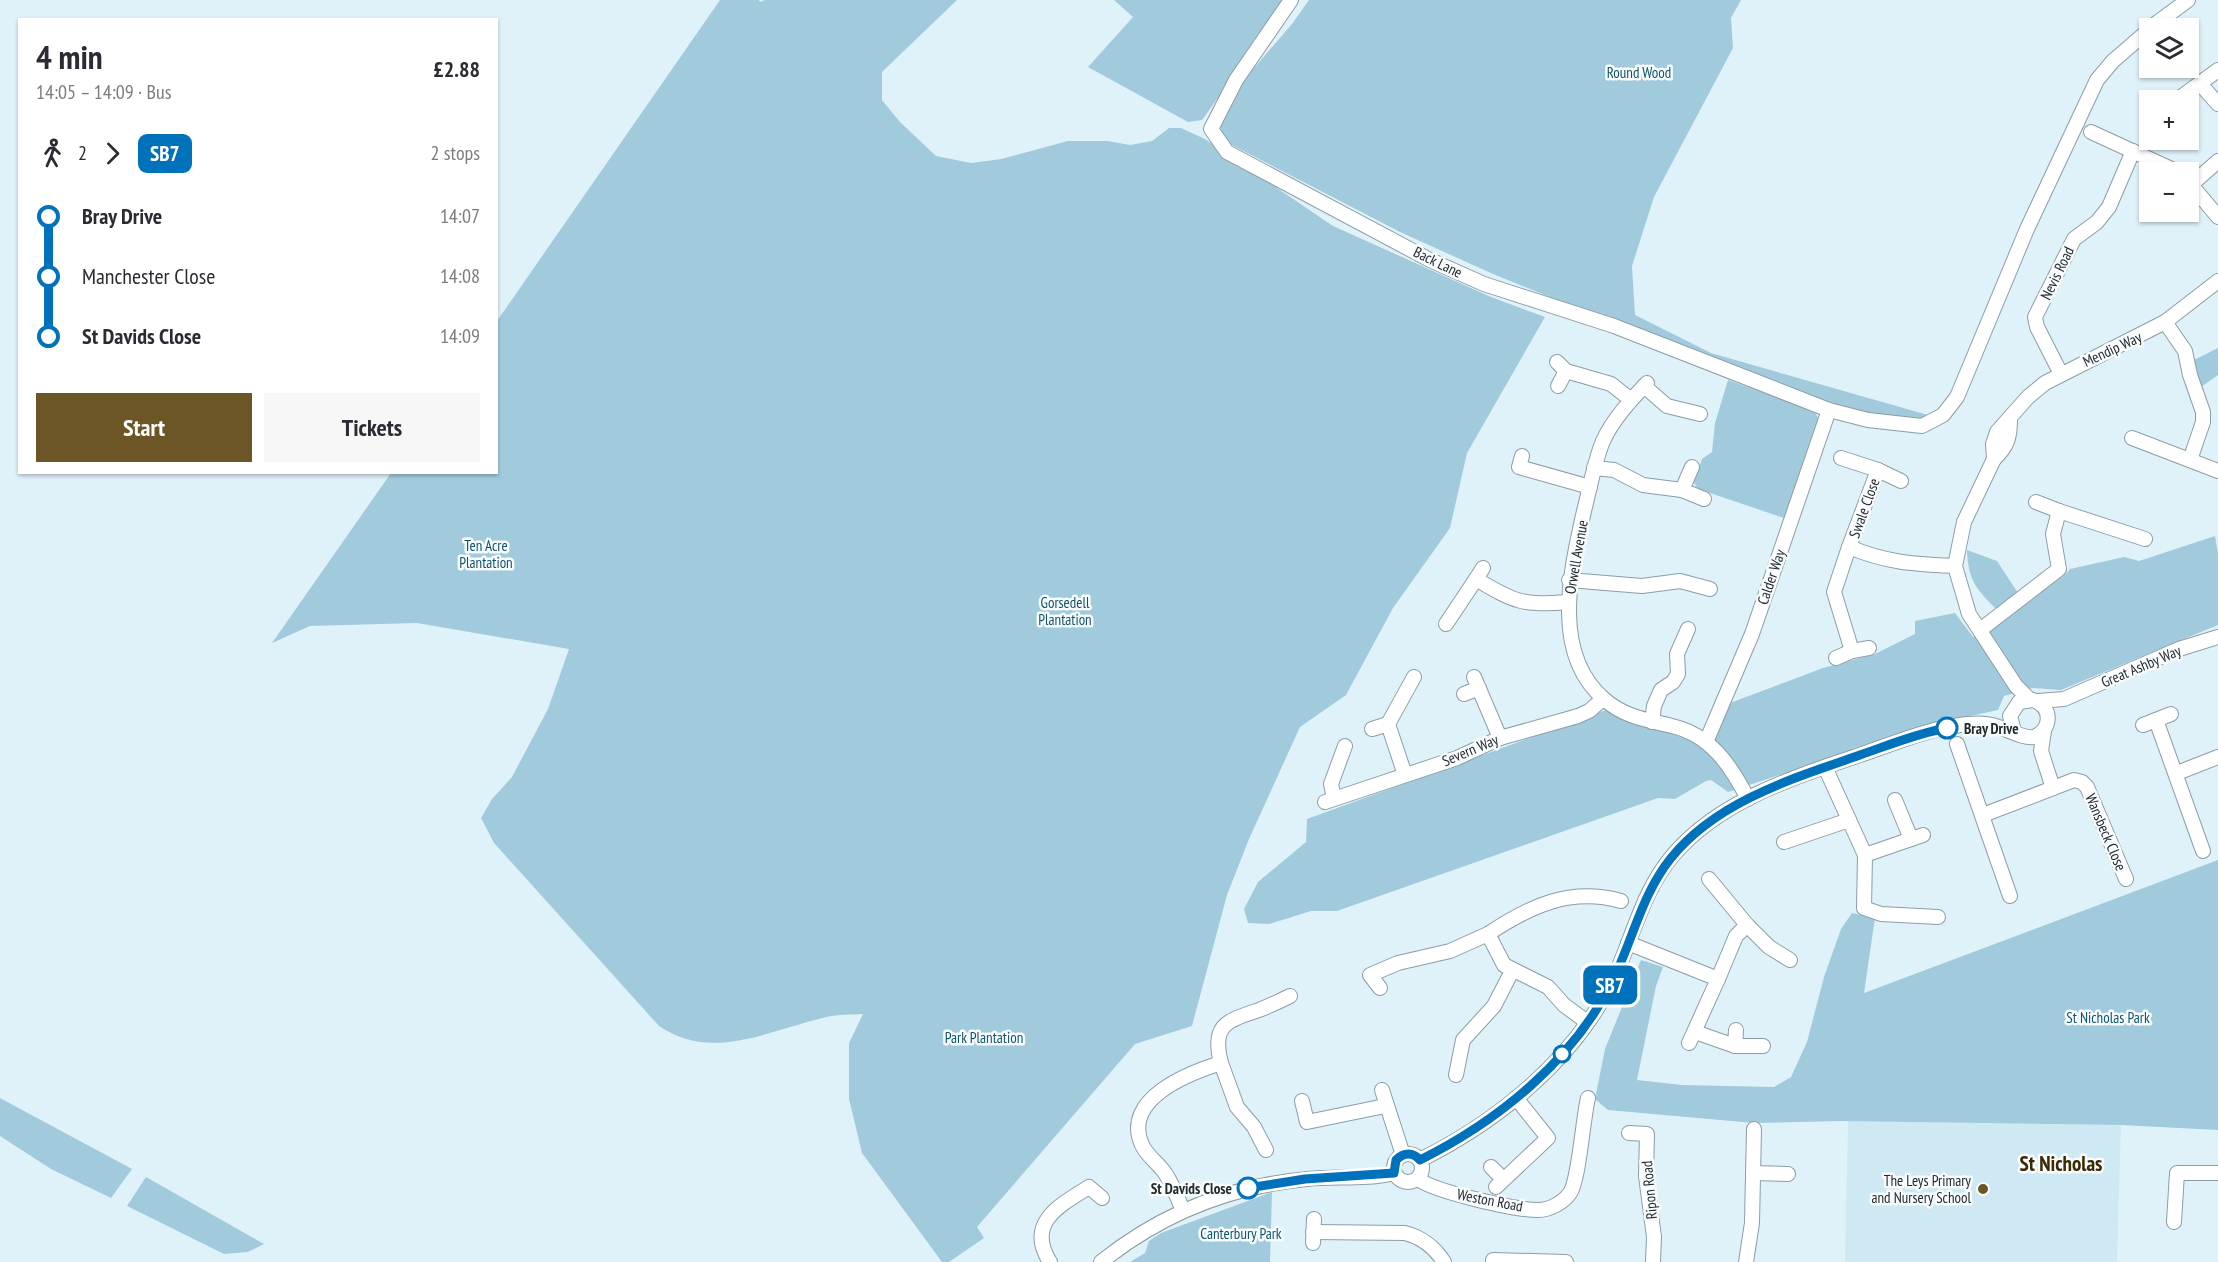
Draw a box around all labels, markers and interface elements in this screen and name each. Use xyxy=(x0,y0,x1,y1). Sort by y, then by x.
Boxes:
map controls xyxy=(2139,18,2199,222)
button: layers xyxy=(2139,18,2199,78)
text: 4 min xyxy=(36,35,103,78)
text: £2.88 xyxy=(433,55,480,83)
park label: Round Wood xyxy=(1607,63,1671,82)
text: 14:05 – 14:09 · Bus xyxy=(36,79,171,105)
button: + xyxy=(2139,90,2199,150)
icon: walk xyxy=(36,137,69,170)
icon: forward xyxy=(96,137,129,170)
text: 2 xyxy=(78,140,87,166)
text: SB7 xyxy=(150,140,180,167)
text: 2 stops xyxy=(431,140,480,166)
button: − xyxy=(2139,162,2199,222)
text: Bray Drive xyxy=(82,202,162,230)
text: 14:07 xyxy=(440,203,480,229)
street label: Back Lane xyxy=(1411,242,1465,282)
street label: Nevis Road xyxy=(2036,243,2078,303)
text: Manchester Close xyxy=(82,262,215,290)
text: 14:08 xyxy=(440,263,480,289)
text: St Davids Close xyxy=(82,322,201,350)
text: 14:09 xyxy=(440,323,480,349)
street label: Mendip Way xyxy=(2080,327,2145,371)
button: Start xyxy=(36,393,252,462)
button: Tickets xyxy=(264,393,480,462)
street label: Swale Close xyxy=(1844,475,1884,541)
street label: Orwell Avenue xyxy=(1560,518,1592,596)
park label: Ten Acre Plantation xyxy=(459,536,513,572)
street label: Calder Way xyxy=(1753,547,1789,607)
park label: Gorsedell Plantation xyxy=(1038,593,1092,629)
street label: Great Ashby Way xyxy=(2098,640,2184,691)
marker: Bray Drive xyxy=(1936,717,1958,739)
place label: Bray Drive xyxy=(1964,719,2019,738)
street label: Severn Way xyxy=(1439,730,1501,770)
street label: Wansbeck Close xyxy=(2081,791,2131,873)
line badge: SB7 xyxy=(1576,966,1644,1004)
text: SB7 xyxy=(1595,972,1625,999)
park label: St Nicholas Park xyxy=(2066,1008,2150,1027)
park label: Park Plantation xyxy=(945,1028,1023,1047)
unlabelled marker xyxy=(1553,1045,1571,1063)
district label: St Nicholas xyxy=(2020,1150,2102,1177)
street label: Ripon Road xyxy=(1637,1160,1661,1220)
place label: The Leys Primary and Nursery School xyxy=(1871,1171,1971,1207)
marker: St Davids Close xyxy=(1237,1177,1259,1199)
place label: St Davids Close xyxy=(1151,1179,1232,1198)
marker: The Leys Primary and Nursery School xyxy=(1976,1182,1990,1196)
street label: Weston Road xyxy=(1455,1184,1525,1216)
park label: Canterbury Park xyxy=(1200,1224,1282,1243)

